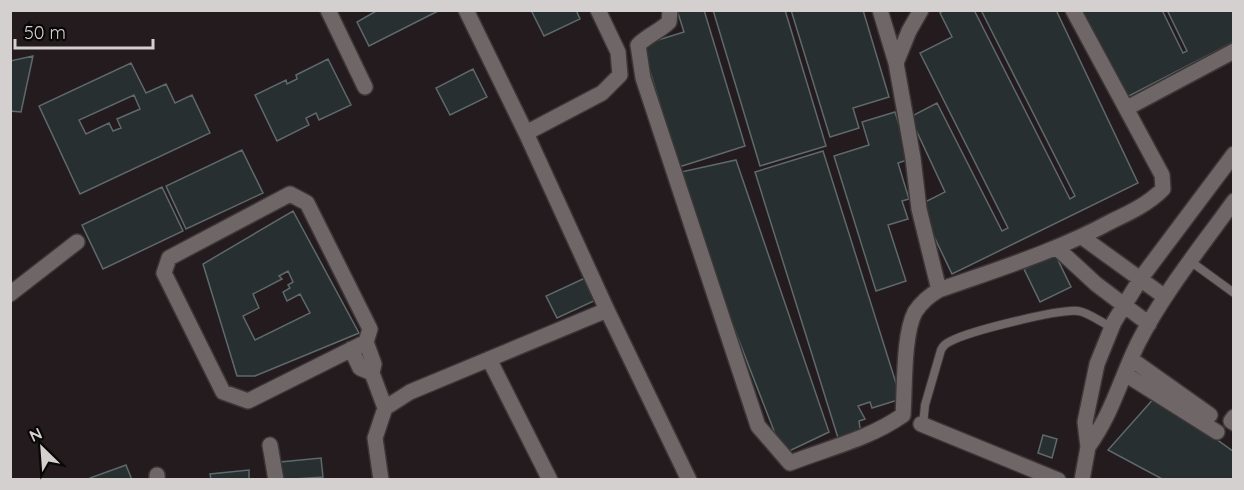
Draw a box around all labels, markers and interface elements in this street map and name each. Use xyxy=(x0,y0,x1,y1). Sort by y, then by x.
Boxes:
scale bar xyxy=(15,12,153,50)
text: 50 m xyxy=(24,21,66,44)
north arrow xyxy=(12,418,72,478)
text: N xyxy=(26,423,45,446)

